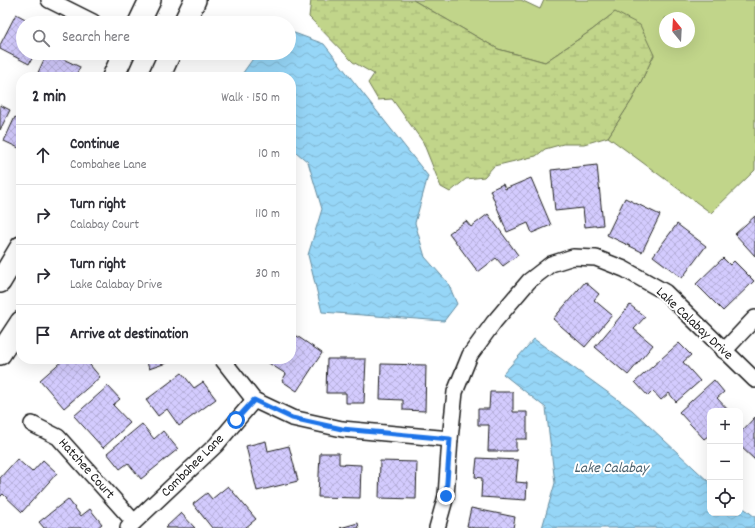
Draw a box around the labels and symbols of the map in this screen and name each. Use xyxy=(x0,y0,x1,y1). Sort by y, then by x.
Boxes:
north arrow xyxy=(659,12,695,48)
street label: Lake Calabay Drive xyxy=(651,283,737,365)
route start xyxy=(227,411,245,429)
street label: Combahee Lane xyxy=(157,430,229,502)
street label: Hatchee Court xyxy=(53,434,119,504)
water label: Lake Calabay xyxy=(574,458,650,480)
route end xyxy=(437,487,455,505)

